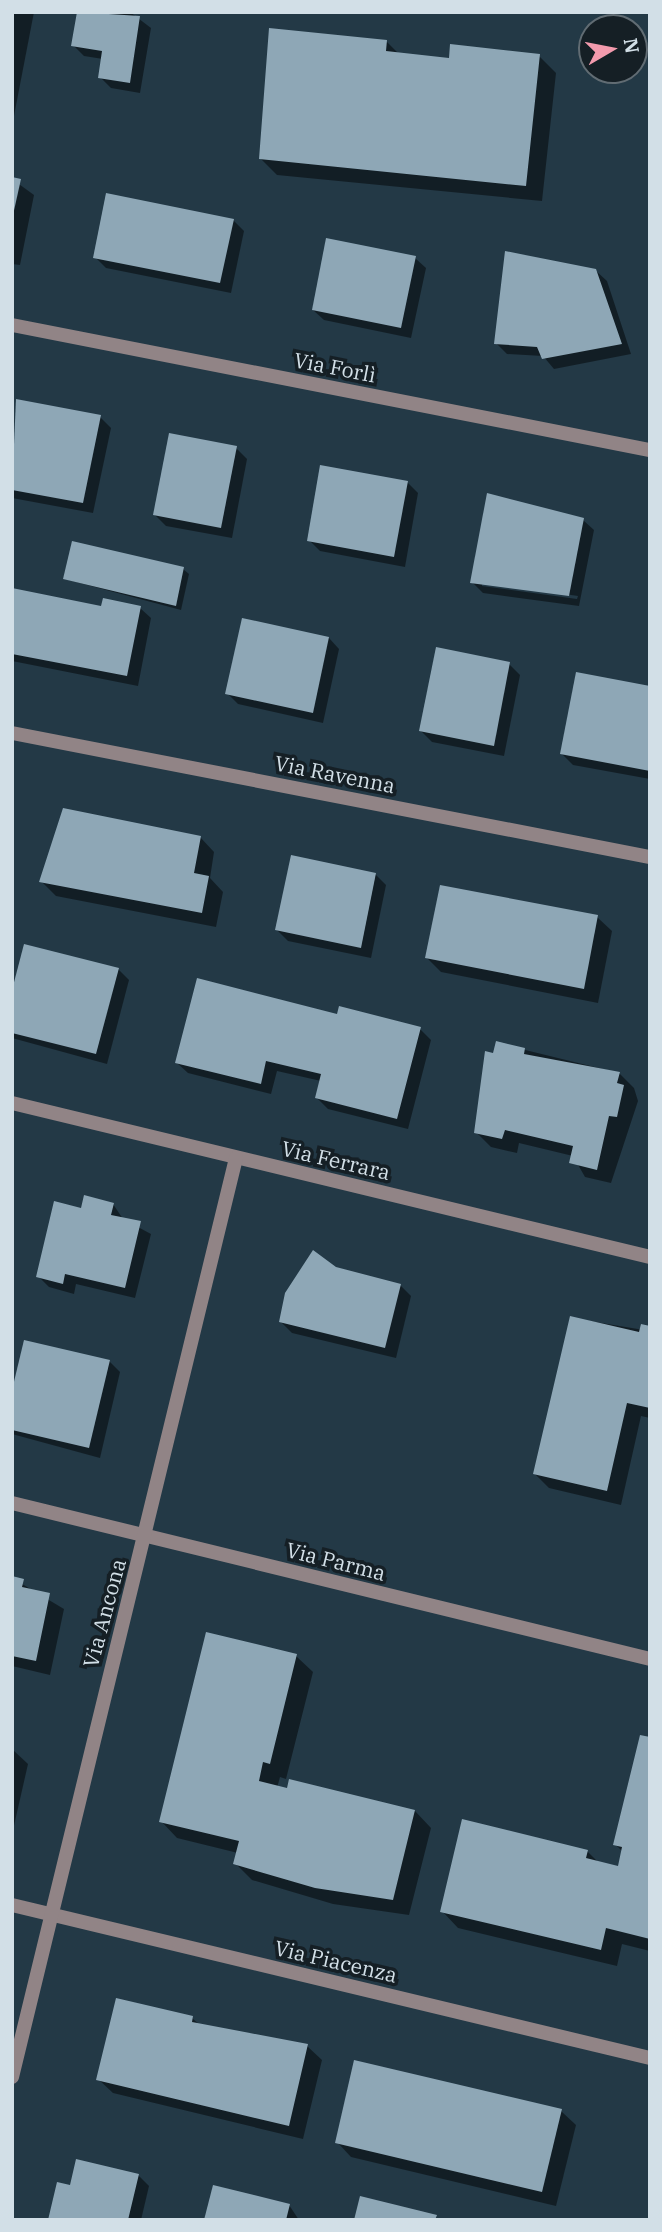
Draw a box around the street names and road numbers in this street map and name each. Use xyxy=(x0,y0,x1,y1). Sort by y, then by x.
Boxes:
street label: Via Forlì xyxy=(292,347,378,387)
street label: Via Ravenna xyxy=(273,750,397,798)
street label: Via Ferrara xyxy=(279,1135,393,1185)
street label: Via Parma xyxy=(284,1536,388,1586)
street label: Via Ancona xyxy=(77,1556,131,1670)
street label: Via Piacenza xyxy=(272,1935,400,1987)

